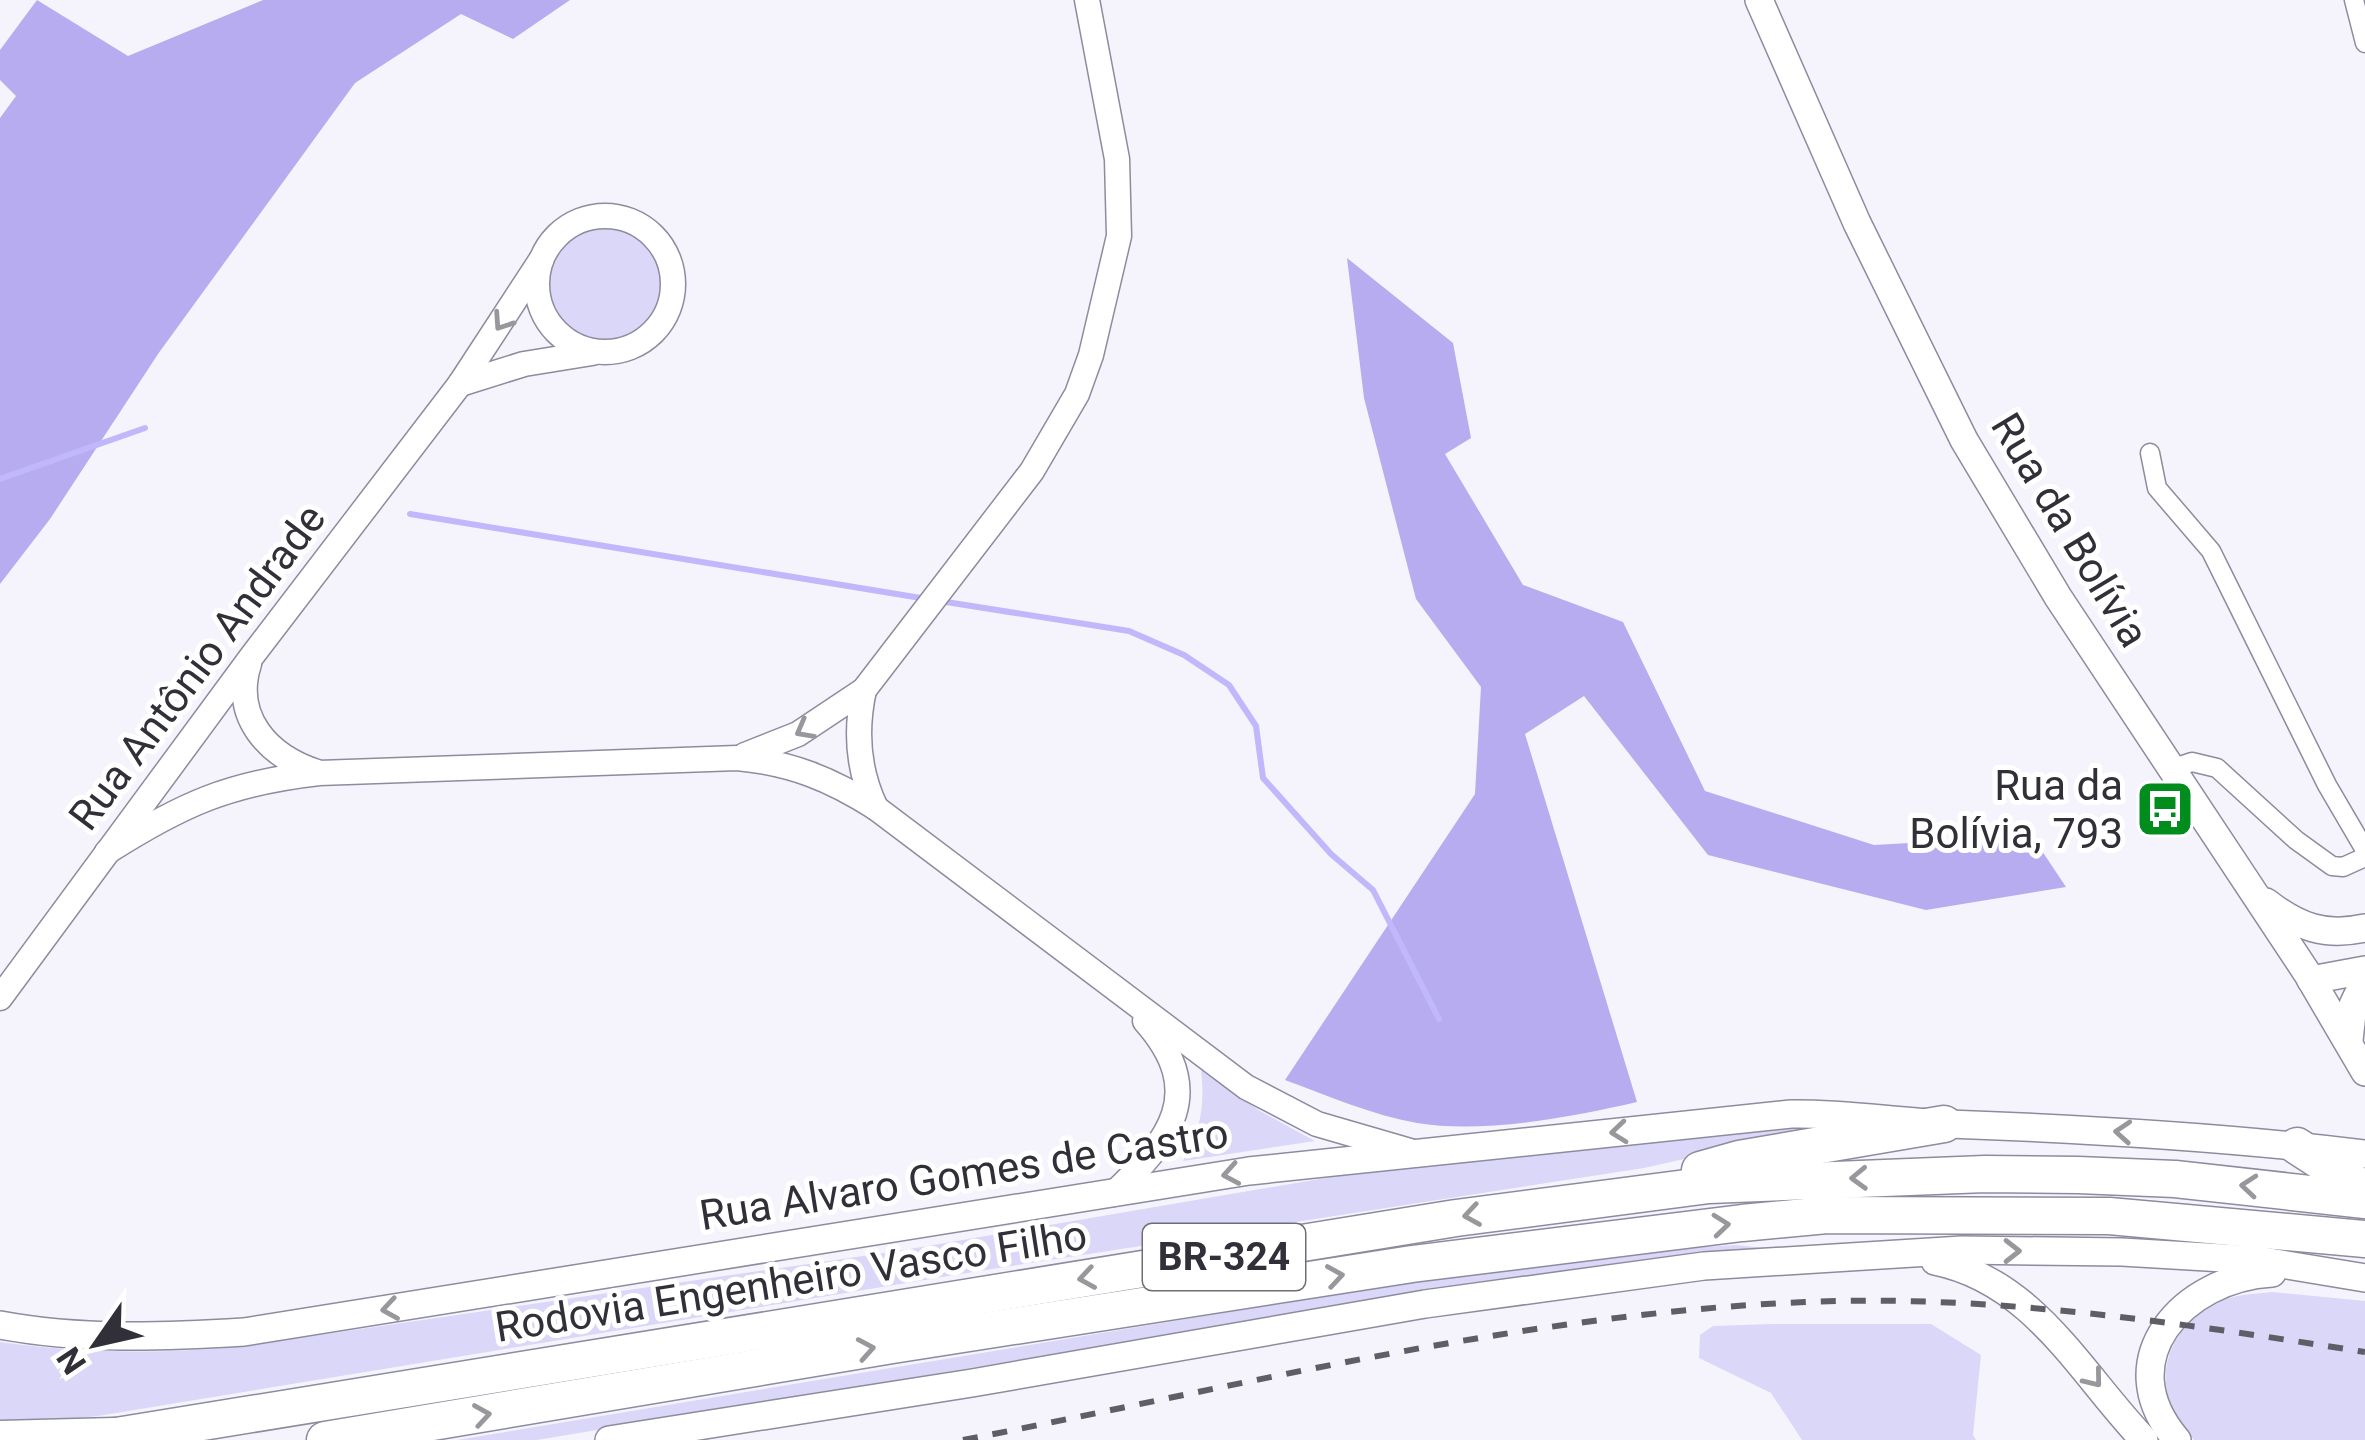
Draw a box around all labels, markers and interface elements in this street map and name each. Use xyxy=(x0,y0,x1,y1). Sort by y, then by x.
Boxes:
one-way arrow xyxy=(494,309,516,331)
street label: Rua da Bolívia xyxy=(1981,404,2159,656)
street label: Rua Antônio Andrade xyxy=(59,495,335,839)
one-way arrow xyxy=(795,716,816,739)
place label: Rua da Bolívia, 793 xyxy=(1909,761,2123,858)
bus stop icon: Rua da Bolívia, 793 xyxy=(2134,778,2196,840)
street label: Rua Alvaro Gomes de Castro xyxy=(696,1108,1232,1240)
one-way arrow xyxy=(1609,1119,1628,1144)
one-way arrow xyxy=(2113,1120,2132,1146)
one-way arrow xyxy=(1221,1160,1241,1185)
one-way arrow xyxy=(1849,1165,1868,1191)
one-way arrow xyxy=(2239,1174,2258,1199)
one-way arrow xyxy=(1462,1202,1482,1227)
street label: Rodovia Engenheiro Vasco Filho xyxy=(492,1210,1090,1352)
one-way arrow xyxy=(1712,1213,1731,1238)
road number: BR-324 xyxy=(1143,1224,1305,1290)
one-way arrow xyxy=(2004,1238,2022,1264)
one-way arrow xyxy=(1077,1264,1096,1290)
one-way arrow xyxy=(1324,1265,1344,1290)
north arrow xyxy=(36,1284,156,1404)
one-way arrow xyxy=(380,1295,400,1320)
one-way arrow xyxy=(856,1338,876,1363)
text: N xyxy=(49,1340,94,1381)
one-way arrow xyxy=(2079,1365,2101,1387)
one-way arrow xyxy=(472,1403,492,1429)

